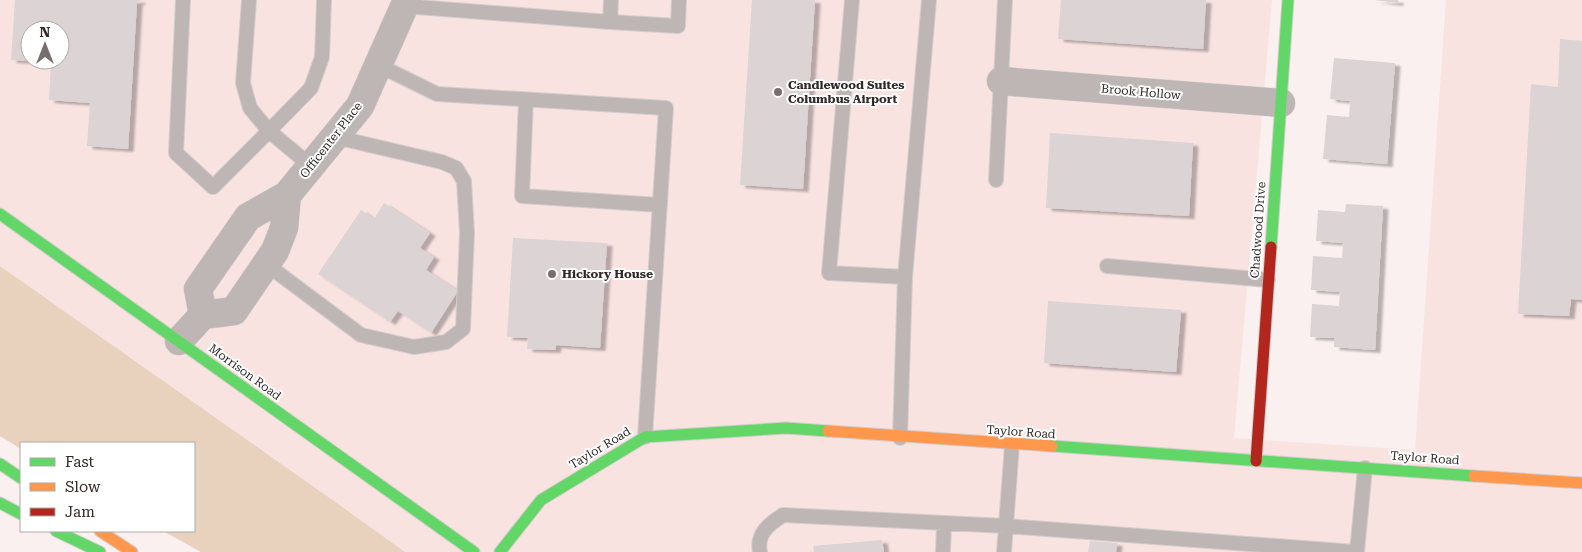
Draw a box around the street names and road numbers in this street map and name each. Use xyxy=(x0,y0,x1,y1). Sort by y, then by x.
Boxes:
street label: Brook Hollow xyxy=(1101,82,1181,102)
street label: Officenter Place xyxy=(297,99,365,181)
street label: Chadwood Drive xyxy=(1248,181,1268,279)
street label: Morrison Road xyxy=(206,341,284,403)
street label: Taylor Road xyxy=(986,423,1056,441)
street label: Taylor Road xyxy=(567,424,633,472)
street label: Taylor Road xyxy=(1390,449,1460,467)

